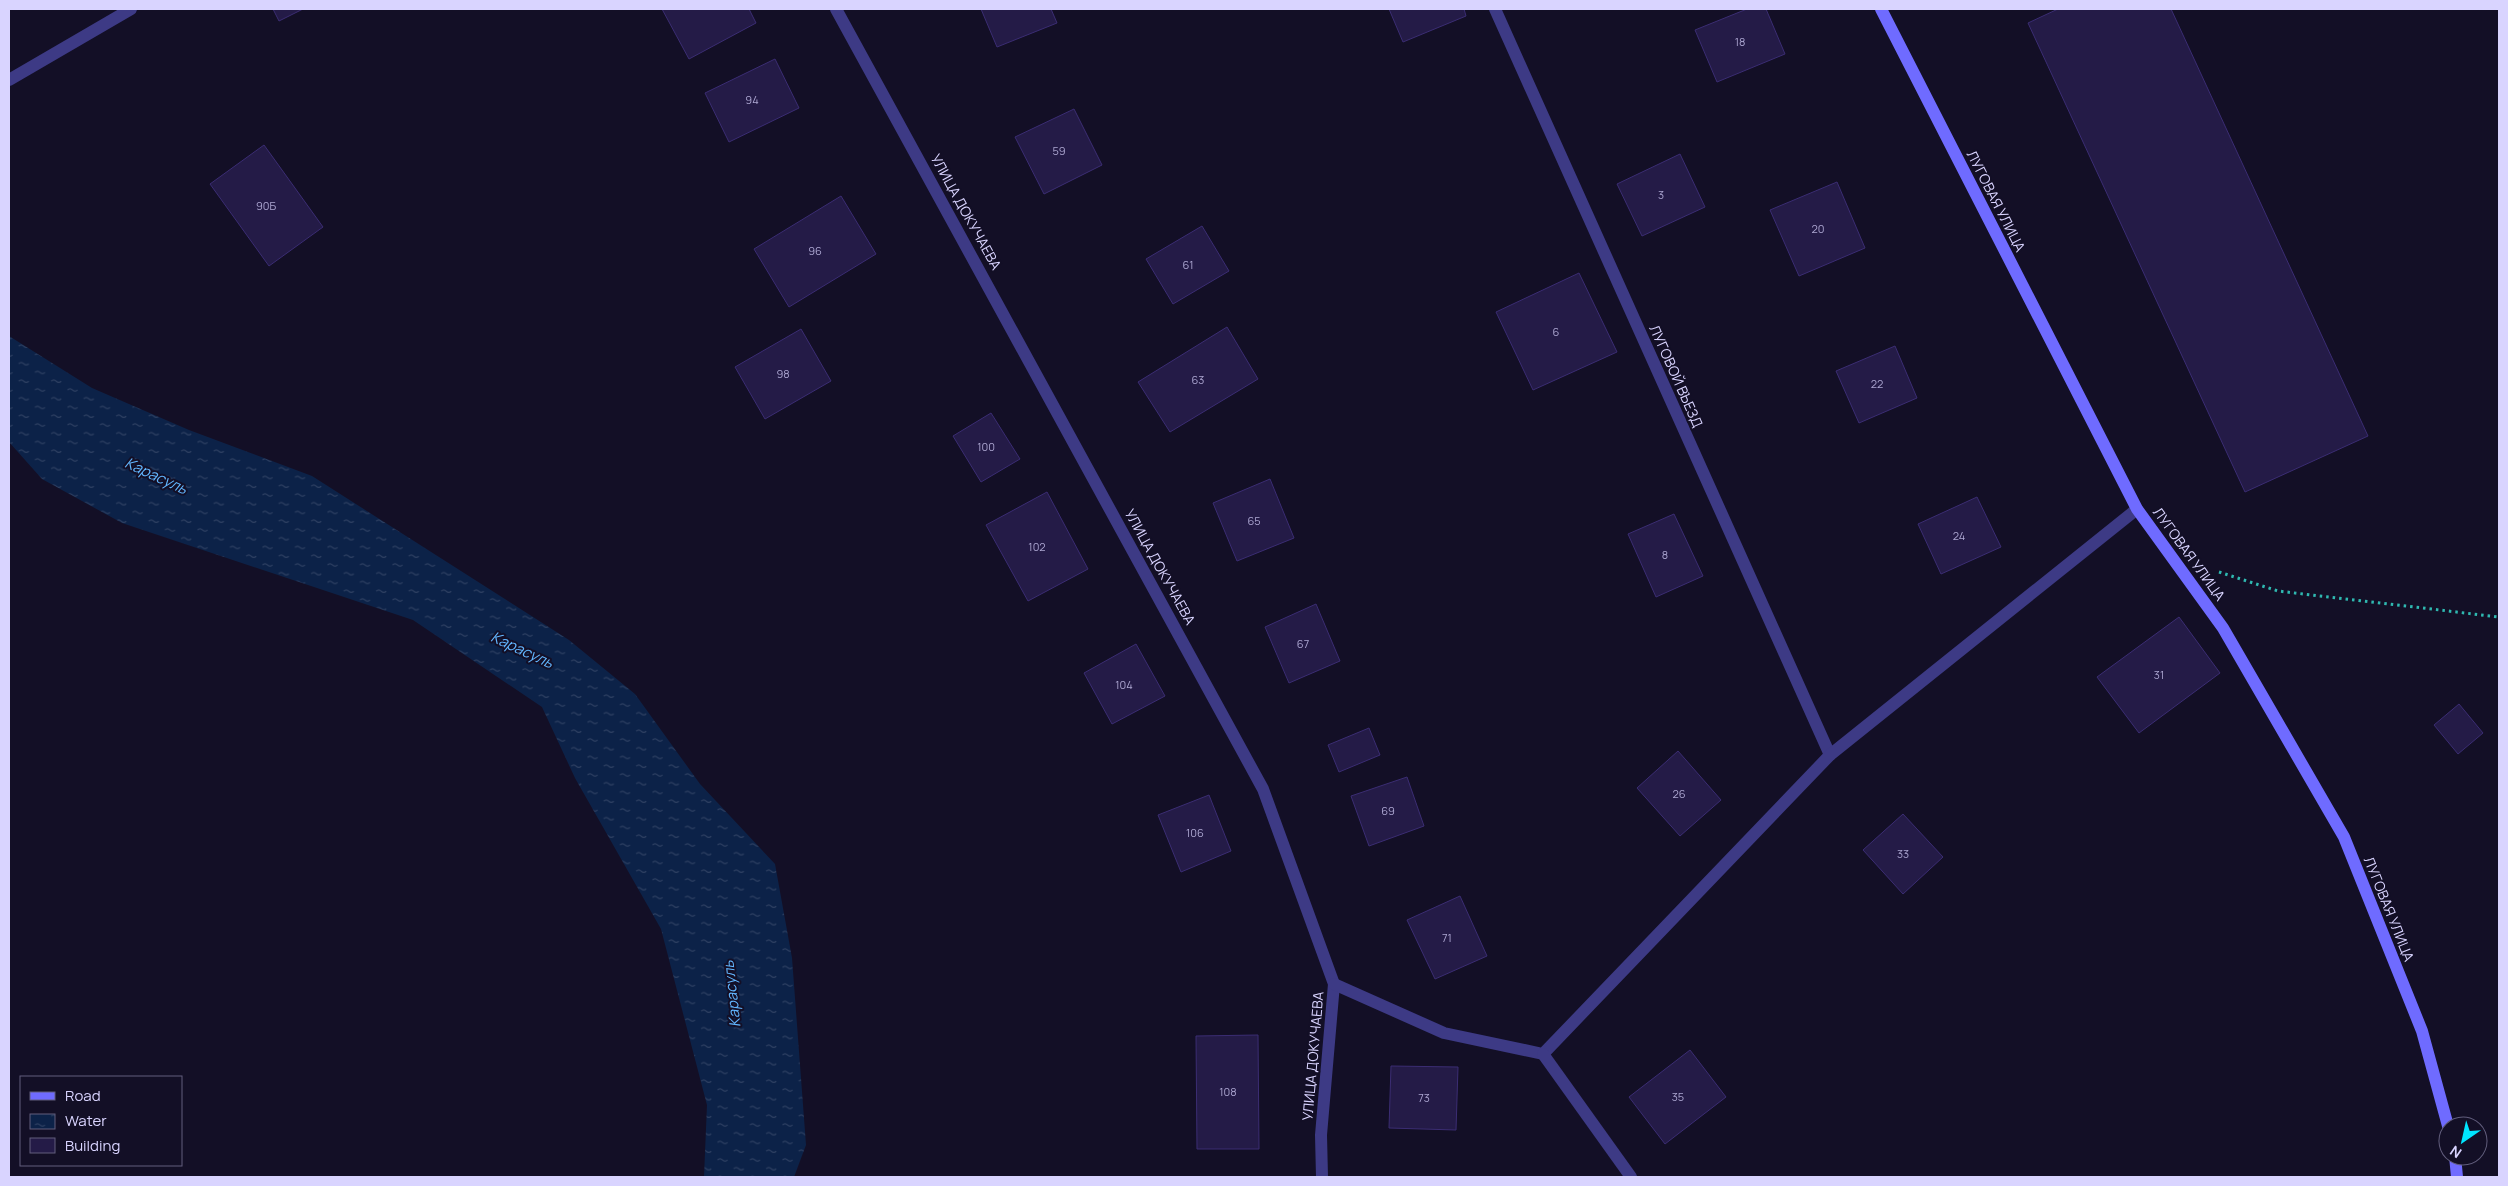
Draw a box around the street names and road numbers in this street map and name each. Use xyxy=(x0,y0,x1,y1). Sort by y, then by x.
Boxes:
street label: ЛУГОВАЯ УЛИЦА xyxy=(1963,147,2030,255)
street label: УЛИЦА ДОКУЧАЕВА xyxy=(927,150,1006,273)
street label: ЛУГОВОЙ ВЪЕЗД xyxy=(1645,322,1708,430)
street label: ЛУГОВАЯ УЛИЦА xyxy=(2149,503,2230,604)
street label: УЛИЦА ДОКУЧАЕВА xyxy=(1121,505,1200,628)
street label: ЛУГОВАЯ УЛИЦА xyxy=(2360,854,2419,964)
street label: УЛИЦА ДОКУЧАЕВА xyxy=(1297,990,1328,1121)

